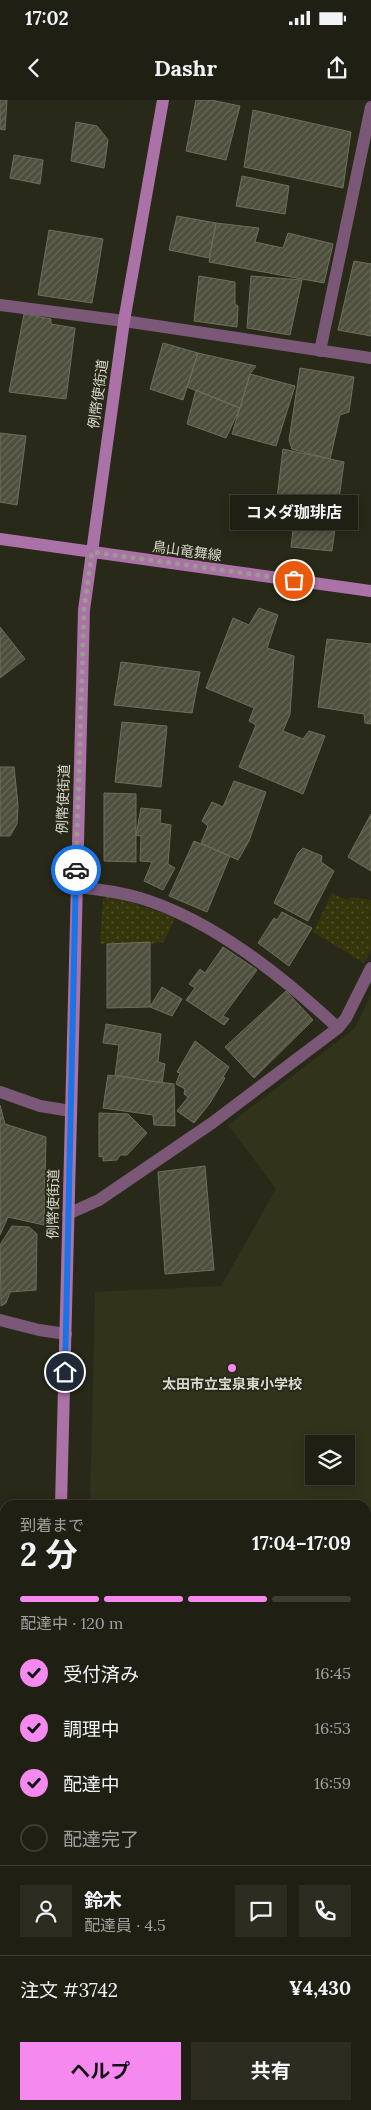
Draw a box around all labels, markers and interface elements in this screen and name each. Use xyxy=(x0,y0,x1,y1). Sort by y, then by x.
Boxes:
text: 17:02 xyxy=(25,6,69,30)
icon: back xyxy=(20,54,48,82)
text: Dashr xyxy=(154,54,217,82)
icon: share xyxy=(323,54,351,82)
street label: 例幣使街道 xyxy=(84,358,112,430)
callout: コメダ珈琲店 xyxy=(230,495,358,530)
text: コメダ珈琲店 xyxy=(246,502,342,522)
street label: 鳥山竜舞線 xyxy=(151,537,223,565)
pin xyxy=(273,559,315,601)
icon: bag xyxy=(280,566,308,594)
street label: 例幣使街道 xyxy=(53,764,73,834)
courier xyxy=(51,845,101,895)
icon: car xyxy=(62,856,90,884)
street label: 例幣使街道 xyxy=(43,1169,63,1239)
pin xyxy=(44,1351,86,1393)
icon: home xyxy=(51,1358,79,1386)
marker: 太田市立宝泉東小学校 xyxy=(226,1362,238,1374)
place label: 太田市立宝泉東小学校 xyxy=(162,1375,302,1393)
map controls xyxy=(305,1435,355,1485)
button: layers xyxy=(305,1435,355,1485)
text: 到着まで xyxy=(20,1515,84,1535)
text: 17:04–17:09 xyxy=(252,1531,351,1555)
text: 2 分 xyxy=(20,1534,77,1575)
text: 配達中 · 120 m xyxy=(20,1613,123,1633)
icon: check xyxy=(20,1659,48,1687)
text: 受付済み xyxy=(63,1662,139,1686)
text: 16:45 xyxy=(315,1663,351,1683)
icon: check xyxy=(20,1714,48,1742)
text: 調理中 xyxy=(63,1717,120,1741)
text: 16:53 xyxy=(314,1718,351,1738)
icon: check xyxy=(20,1769,48,1797)
text: 配達中 xyxy=(63,1772,120,1796)
text: 16:59 xyxy=(314,1773,351,1793)
text: 配達完了 xyxy=(63,1827,139,1851)
button: person xyxy=(20,1885,72,1937)
button: chat xyxy=(235,1885,287,1937)
button: phone xyxy=(299,1885,351,1937)
text: 鈴木 xyxy=(84,1888,122,1912)
text: 配達員 · 4.5 xyxy=(84,1915,166,1935)
text: ¥4,430 xyxy=(289,1976,351,2000)
text: 注文 #3742 xyxy=(20,1978,118,2002)
button: ヘルプ xyxy=(20,2042,181,2100)
button: 共有 xyxy=(191,2042,351,2100)

